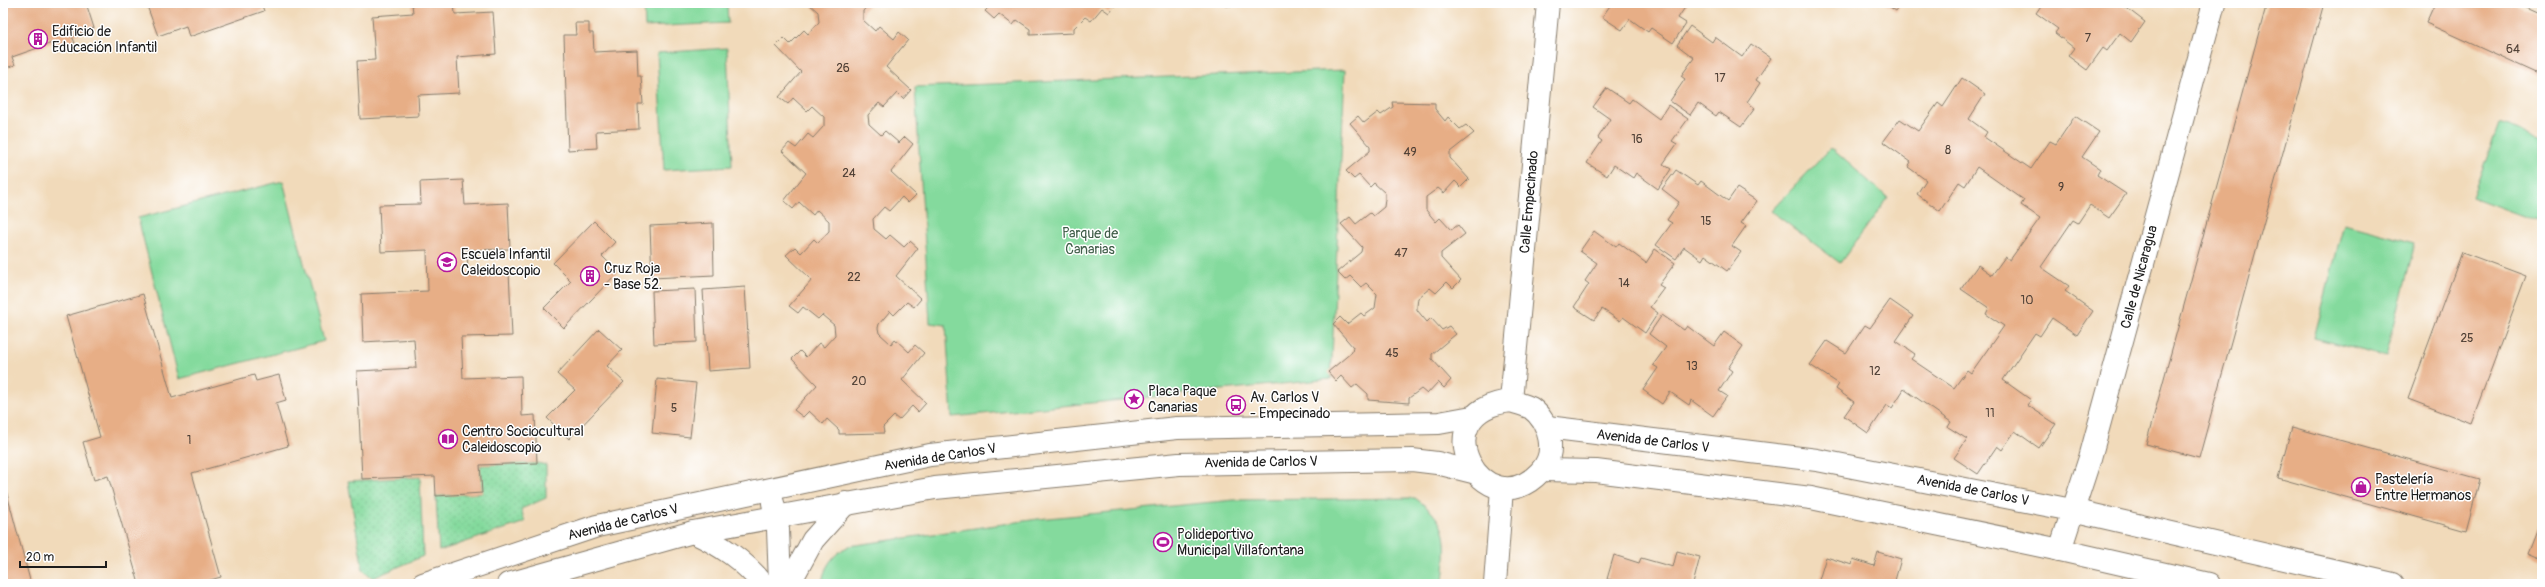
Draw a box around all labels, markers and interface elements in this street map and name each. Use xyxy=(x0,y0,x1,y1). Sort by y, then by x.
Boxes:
place label: Edificio de Educación Infantil xyxy=(52,23,157,56)
building icon: Edificio de Educación Infantil xyxy=(27,28,49,50)
house number: 7 xyxy=(2085,31,2092,46)
house number: 64 xyxy=(2506,42,2520,57)
house number: 26 xyxy=(836,61,850,76)
house number: 17 xyxy=(1714,71,1726,86)
house number: 16 xyxy=(1631,132,1643,147)
house number: 8 xyxy=(1945,143,1951,158)
house number: 49 xyxy=(1403,145,1417,160)
street label: Calle Empecinado xyxy=(1516,149,1542,254)
house number: 24 xyxy=(842,166,856,181)
house number: 9 xyxy=(2058,180,2064,195)
house number: 15 xyxy=(1700,214,1712,229)
street label: Calle de Nicaragua xyxy=(2117,223,2161,331)
park label: Parque de Canarias xyxy=(1062,225,1118,258)
place label: Escuela Infantil Caleidoscopio xyxy=(461,246,551,279)
house number: 47 xyxy=(1394,246,1408,261)
school or university icon: Escuela Infantil Caleidoscopio xyxy=(436,251,458,273)
place label: Cruz Roja - Base 52. xyxy=(604,260,662,293)
building icon: Cruz Roja - Base 52. xyxy=(579,265,601,287)
house number: 22 xyxy=(847,270,861,285)
house number: 14 xyxy=(1618,276,1630,291)
house number: 10 xyxy=(2021,293,2033,308)
house number: 25 xyxy=(2460,331,2474,346)
house number: 45 xyxy=(1385,346,1399,361)
house number: 13 xyxy=(1686,359,1698,374)
house number: 12 xyxy=(1869,364,1881,379)
house number: 20 xyxy=(852,374,866,389)
place label: Placa Paque Canarias xyxy=(1148,383,1217,416)
place icon: Placa Paque Canarias xyxy=(1123,388,1145,410)
place label: Av. Carlos V - Empecinado xyxy=(1250,389,1331,422)
bus stop icon: Av. Carlos V - Empecinado xyxy=(1225,394,1247,416)
house number: 5 xyxy=(671,401,677,416)
house number: 11 xyxy=(1985,406,1995,421)
place label: Centro Sociocultural Caleidoscopio xyxy=(462,423,584,456)
street label: Avenida de Carlos V xyxy=(1596,426,1710,456)
library icon: Centro Sociocultural Caleidoscopio xyxy=(437,428,459,450)
house number: 1 xyxy=(187,433,191,448)
street label: Avenida de Carlos V xyxy=(883,440,997,474)
street label: Avenida de Carlos V xyxy=(1204,453,1318,471)
street label: Avenida de Carlos V xyxy=(1916,471,2030,509)
place label: Pastelería Entre Hermanos xyxy=(2375,471,2472,504)
shop icon: Pastelería Entre Hermanos xyxy=(2350,476,2372,498)
street label: Avenida de Carlos V xyxy=(566,500,680,544)
place label: Polideportivo Municipal Villafontana xyxy=(1177,526,1304,559)
sports icon: Polideportivo Municipal Villafontana xyxy=(1152,531,1174,553)
scale bar xyxy=(20,543,106,569)
text: 20 m xyxy=(26,550,55,565)

